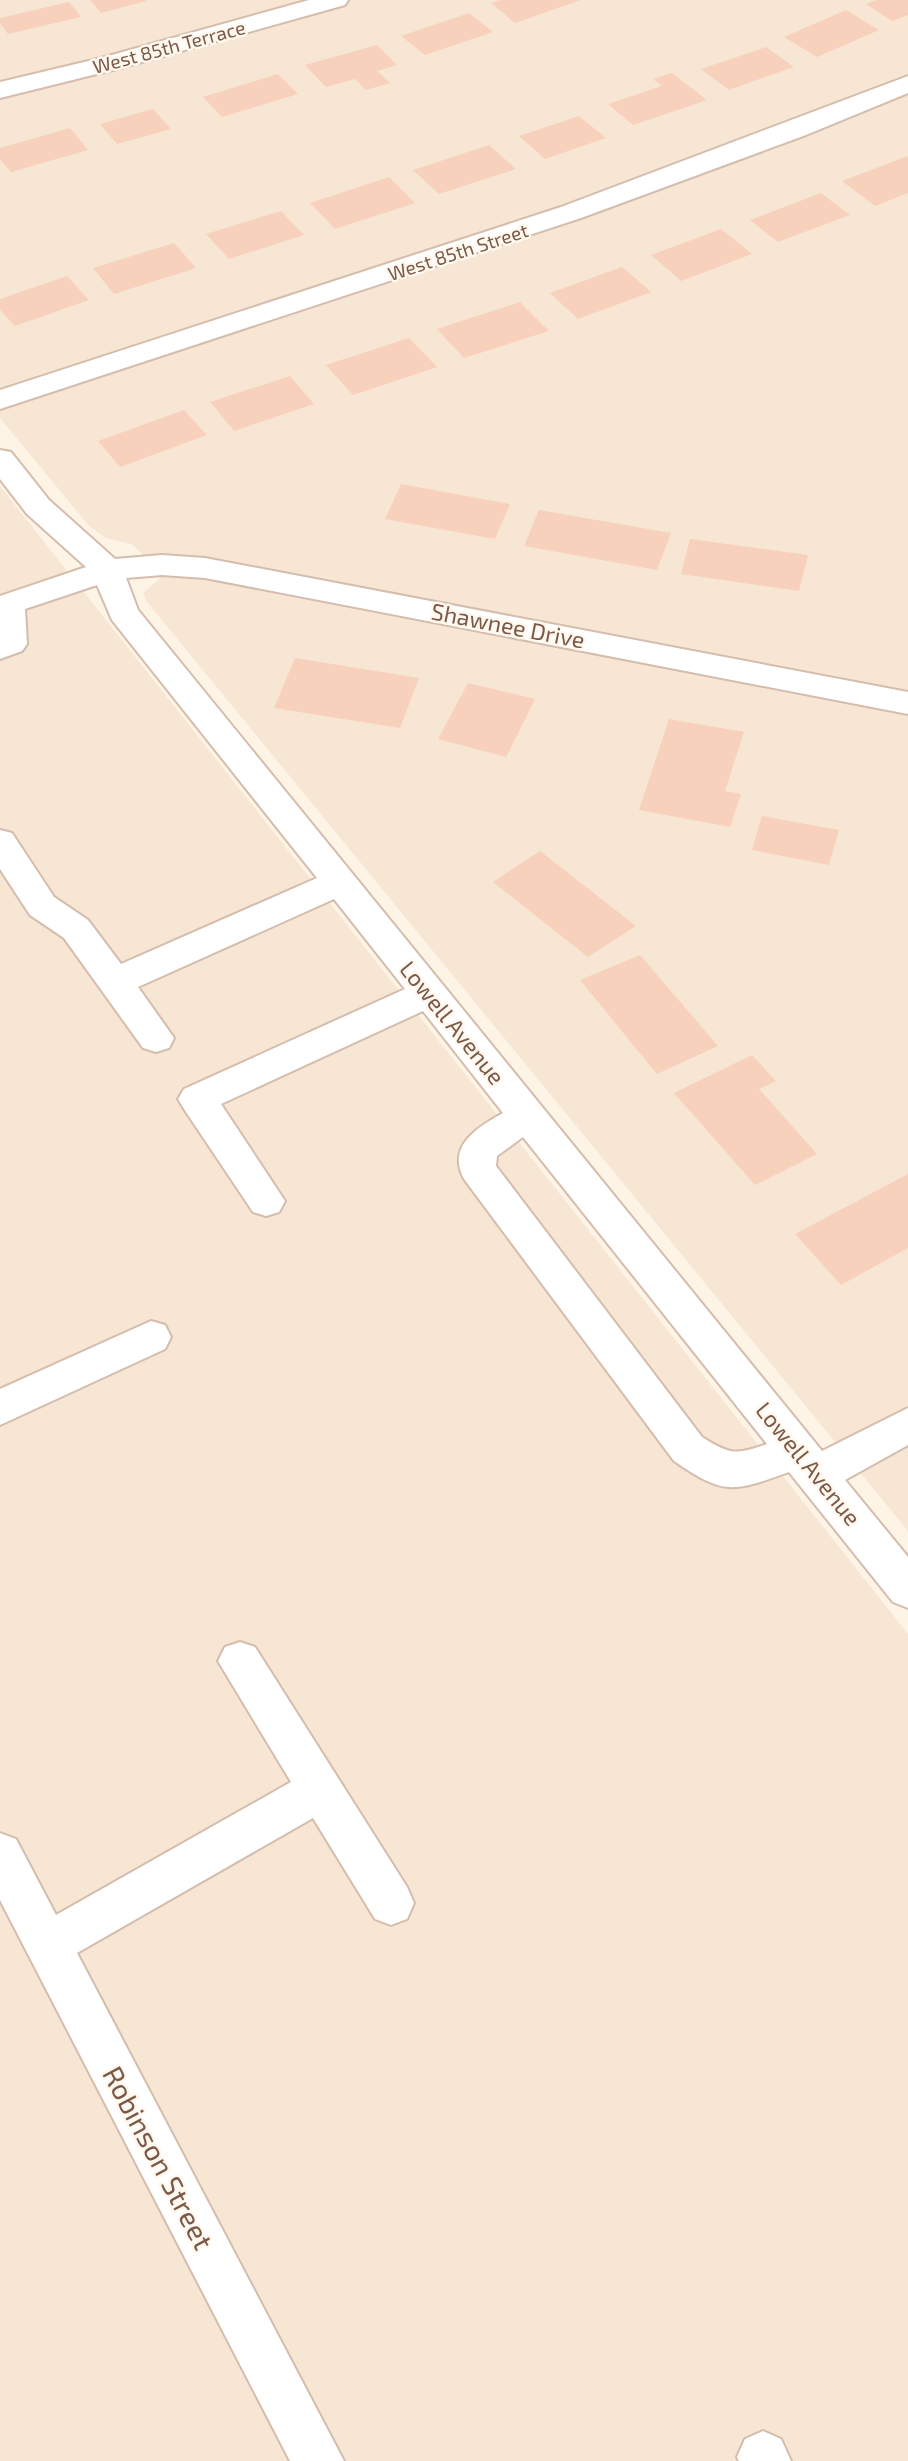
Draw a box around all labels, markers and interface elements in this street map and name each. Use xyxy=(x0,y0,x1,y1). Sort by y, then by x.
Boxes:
street label: West 85th Terrace xyxy=(90,15,248,78)
street label: West 85th Street xyxy=(385,218,531,285)
street label: Shawnee Drive xyxy=(429,596,587,654)
street label: Lowell Avenue xyxy=(394,955,511,1090)
street label: Lowell Avenue xyxy=(750,1396,867,1531)
street label: Robinson Street xyxy=(96,2060,221,2255)

